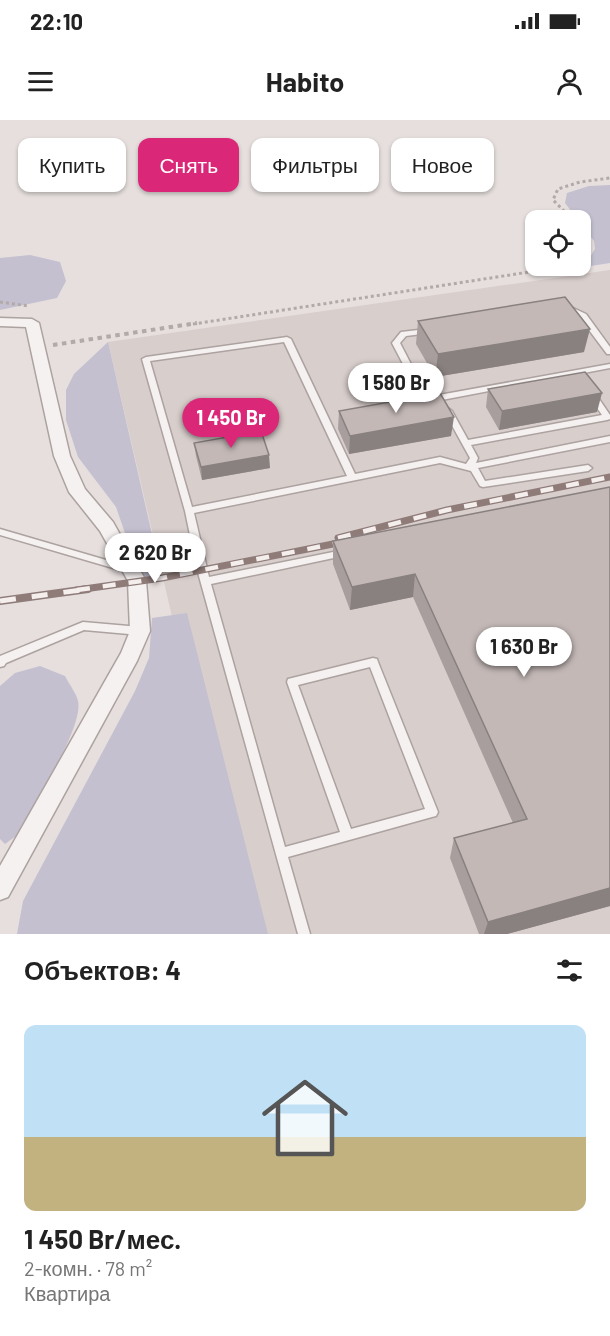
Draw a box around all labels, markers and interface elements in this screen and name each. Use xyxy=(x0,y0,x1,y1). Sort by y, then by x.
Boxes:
text: 22:10 xyxy=(30,8,83,34)
icon: menu xyxy=(24,65,57,98)
text: Habito xyxy=(266,65,344,97)
icon: person xyxy=(553,65,586,98)
chip: Купить xyxy=(18,138,126,192)
chip: Снять xyxy=(138,138,239,192)
chip: Фильтры xyxy=(251,138,379,192)
chip: Новое xyxy=(391,138,494,192)
map controls xyxy=(525,210,591,276)
button: locate xyxy=(525,210,591,276)
pin: 1 580 Br xyxy=(334,363,458,414)
text: 1 580 Br xyxy=(362,370,430,394)
pin: 1 450 Br xyxy=(169,398,293,449)
text: 1 450 Br xyxy=(196,405,266,429)
pin: 2 620 Br xyxy=(93,533,217,584)
text: 2 620 Br xyxy=(119,540,191,564)
pin: 1 630 Br xyxy=(462,627,586,678)
text: 1 630 Br xyxy=(490,634,558,658)
text: Объектов: 4 xyxy=(24,954,181,985)
icon: filters xyxy=(553,954,586,987)
icon: home xyxy=(251,1064,359,1172)
text: 1 450 Br/мес. xyxy=(24,1223,181,1254)
text: 2-комн. · 78 m² xyxy=(24,1256,152,1280)
text: Квартира xyxy=(24,1281,110,1305)

